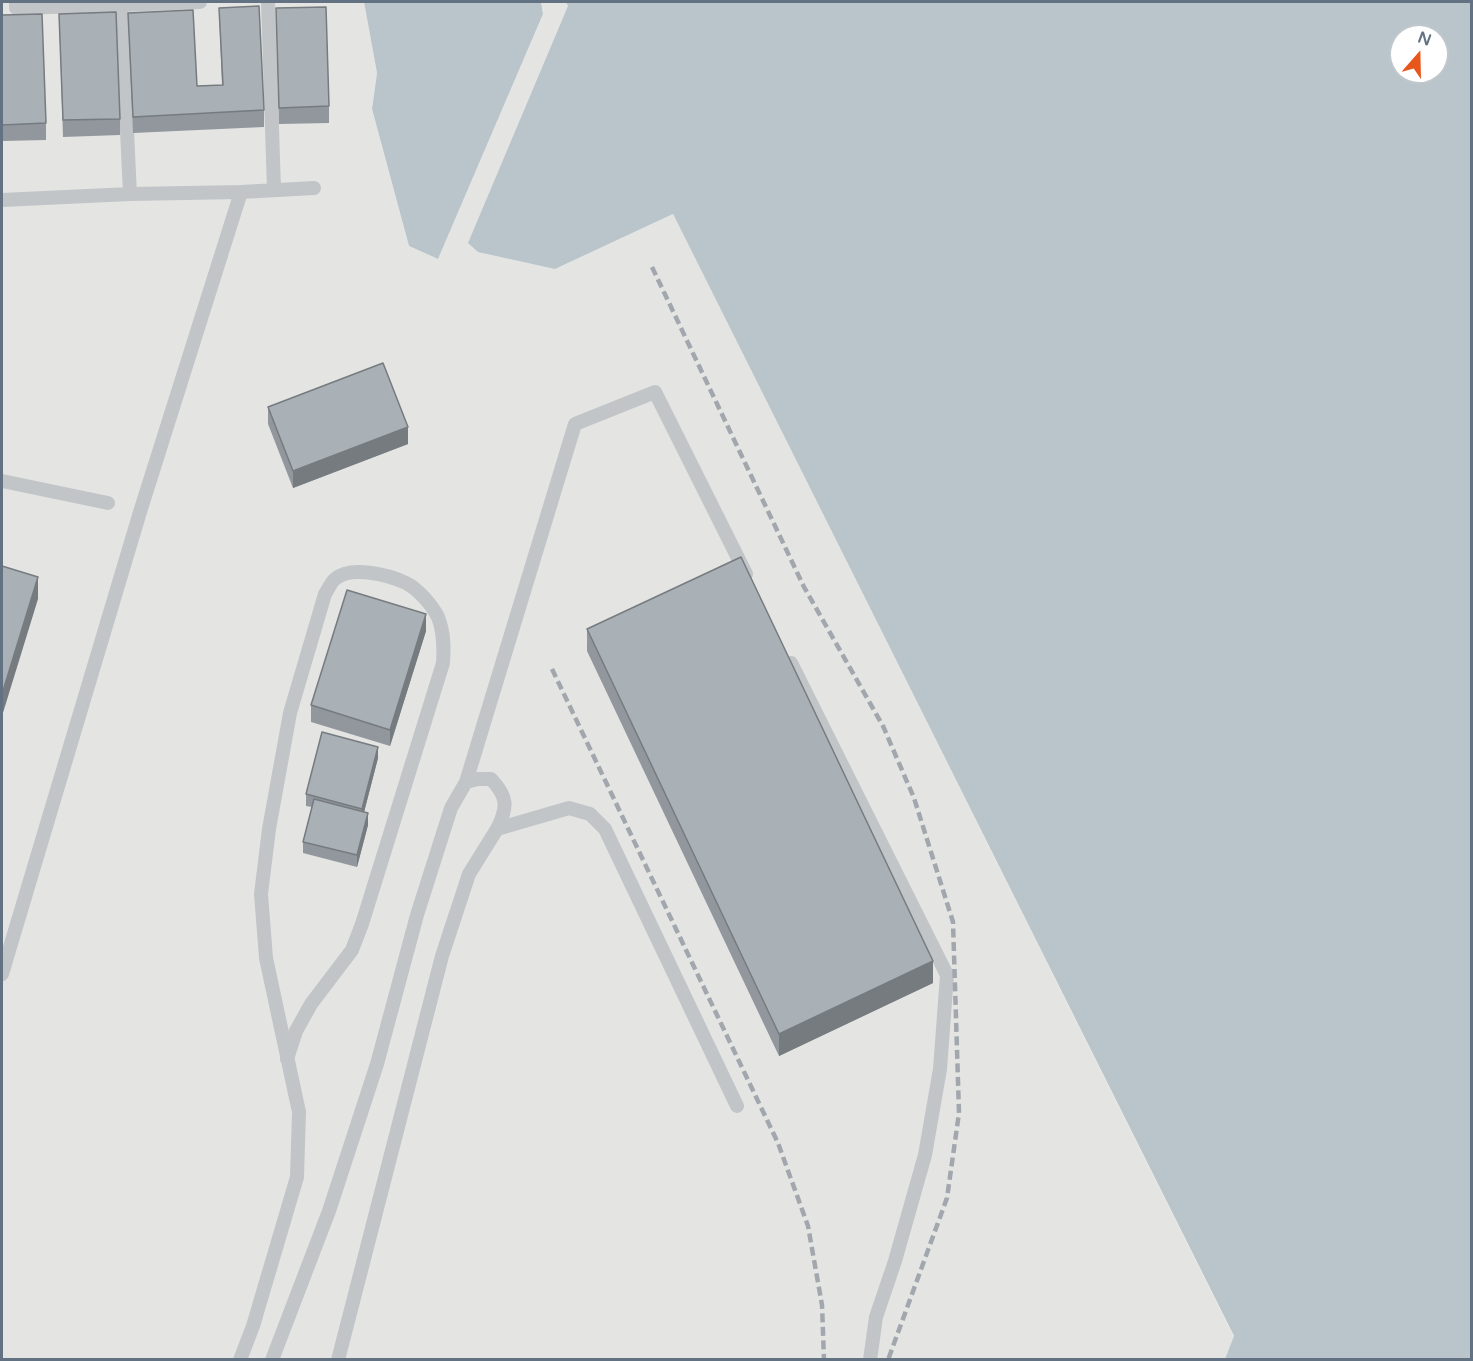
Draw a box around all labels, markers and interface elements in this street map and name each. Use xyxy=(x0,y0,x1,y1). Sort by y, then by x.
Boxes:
north arrow xyxy=(1389,24,1449,84)
text: N xyxy=(1415,27,1434,51)

